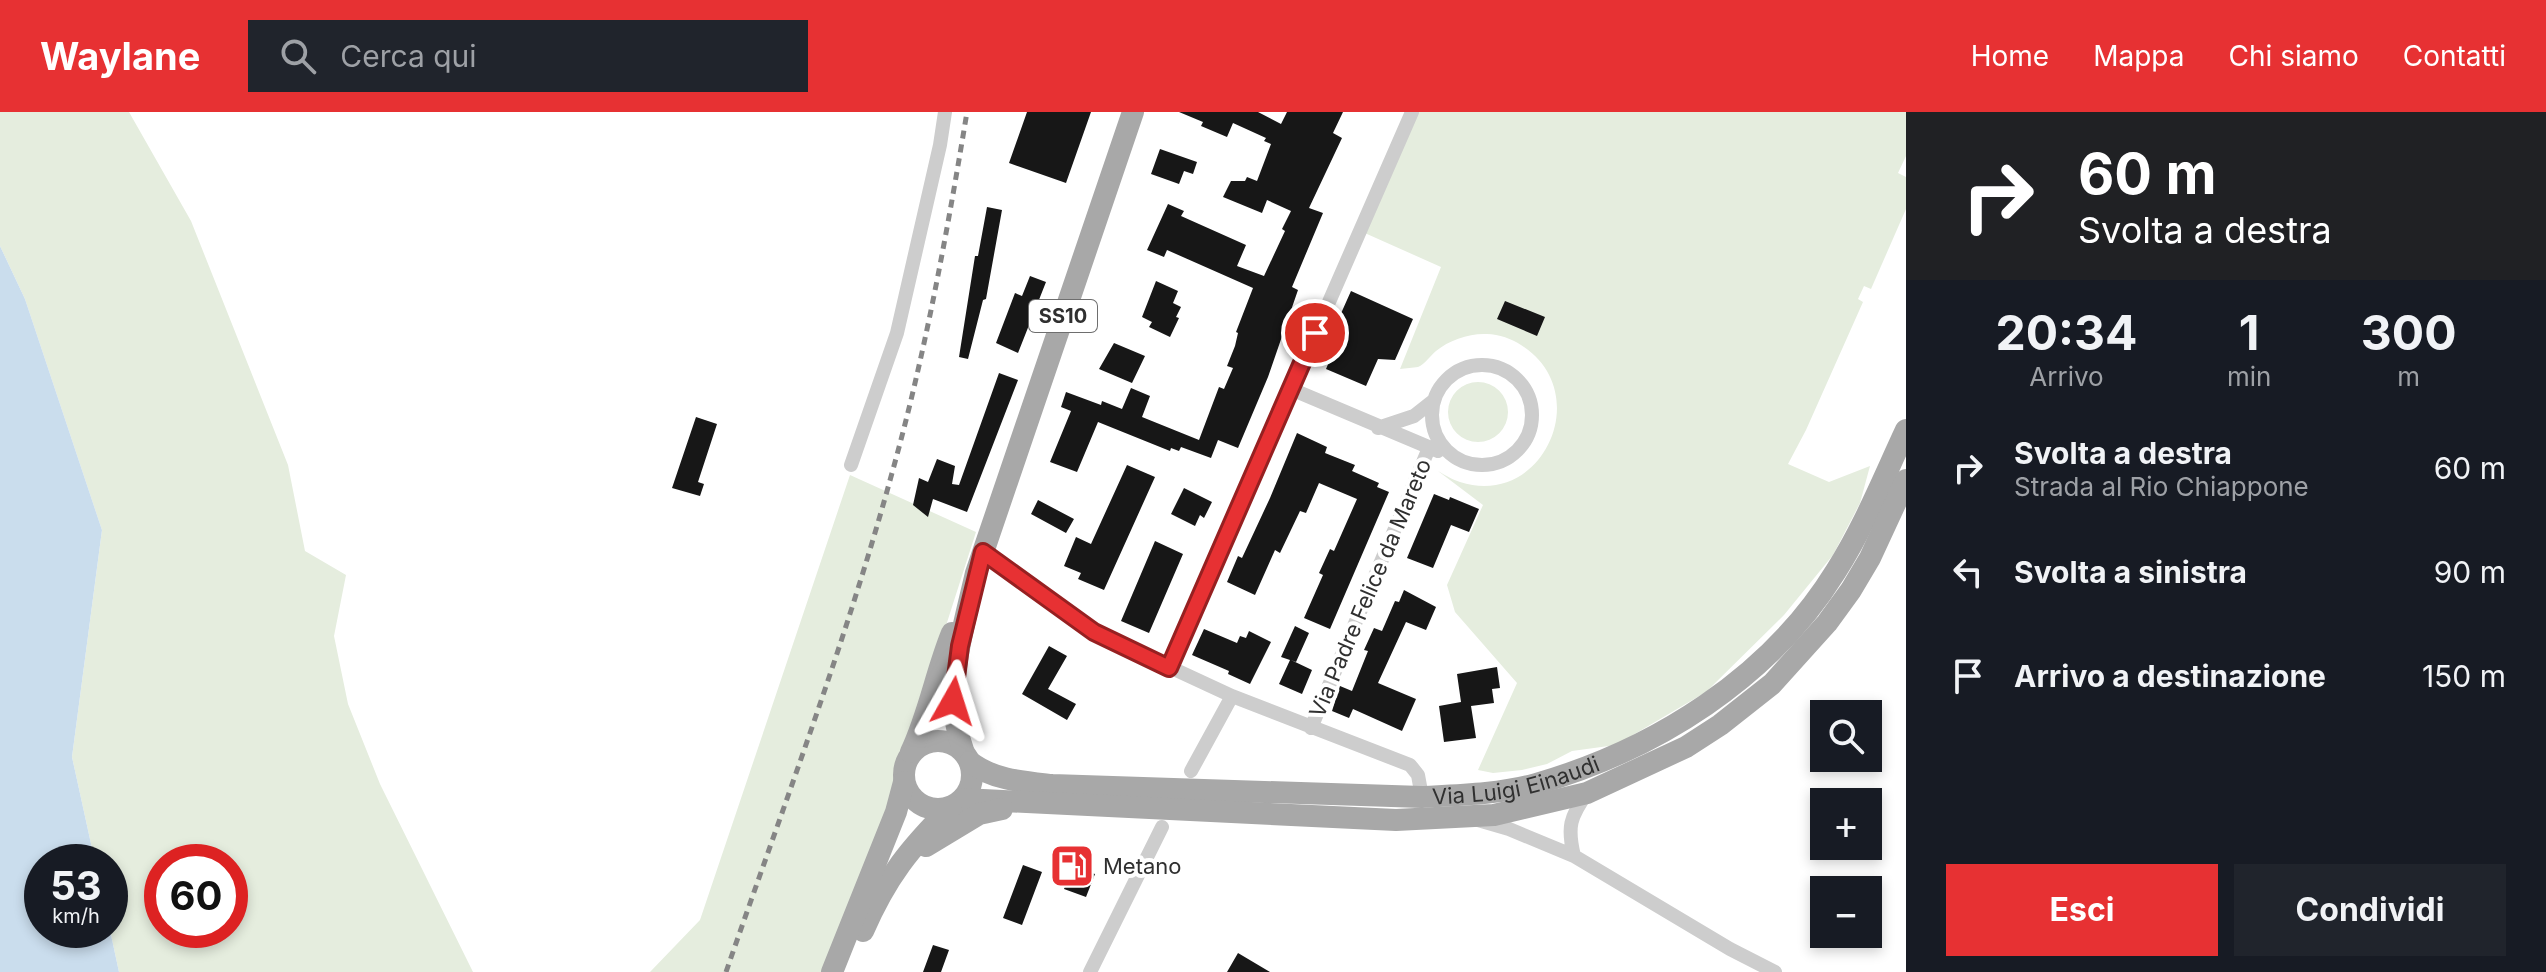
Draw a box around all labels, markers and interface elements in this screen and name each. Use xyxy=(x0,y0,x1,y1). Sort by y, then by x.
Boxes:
search box xyxy=(248,20,808,92)
text: Waylane xyxy=(40,33,200,79)
icon: search xyxy=(276,34,320,78)
text: Cerca qui xyxy=(340,38,477,74)
text: Home xyxy=(1971,39,2049,73)
text: Mappa xyxy=(2093,39,2185,73)
text: Chi siamo xyxy=(2229,39,2359,73)
text: Contatti xyxy=(2403,39,2506,73)
text: 60 m xyxy=(2078,140,2217,208)
icon: right xyxy=(1946,144,2050,248)
text: Svolta a destra xyxy=(2078,208,2332,252)
pin xyxy=(1281,299,1349,367)
road number: SS10 xyxy=(1029,300,1097,332)
text: 20:34 xyxy=(1995,303,2138,362)
text: 1 xyxy=(2239,303,2260,362)
text: 300 xyxy=(2361,303,2457,362)
icon: arrive xyxy=(1293,311,1337,355)
text: Arrivo xyxy=(2029,361,2104,392)
text: min xyxy=(2227,361,2271,392)
text: m xyxy=(2397,361,2420,392)
text: Svolta a destra xyxy=(2014,435,2232,471)
icon: right xyxy=(1946,446,1990,490)
text: 60 m xyxy=(2434,450,2506,486)
street label: Via Padre Felice da Mareto xyxy=(1304,455,1436,721)
text: Strada al Rio Chiappone xyxy=(2014,471,2309,502)
icon: left xyxy=(1946,550,1990,594)
text: Svolta a sinistra xyxy=(2014,554,2247,590)
text: 90 m xyxy=(2434,554,2506,590)
icon: arrive xyxy=(1946,654,1990,698)
text: Arrivo a destinazione xyxy=(2014,658,2326,694)
text: 150 m xyxy=(2422,658,2506,694)
position arrow xyxy=(911,659,995,743)
map controls xyxy=(1810,700,1882,948)
button: search xyxy=(1810,700,1882,772)
street label: Via Luigi Einaudi xyxy=(1431,750,1603,809)
button: + xyxy=(1810,788,1882,860)
fuel station icon: Metano xyxy=(1048,842,1096,890)
speed limit sign: 60 xyxy=(144,844,248,948)
place label: Metano xyxy=(1103,853,1182,879)
text: 53 xyxy=(50,861,102,910)
button: Esci xyxy=(1946,864,2218,956)
button: Condividi xyxy=(2234,864,2506,956)
button: − xyxy=(1810,876,1882,948)
text: km/h xyxy=(52,904,100,928)

